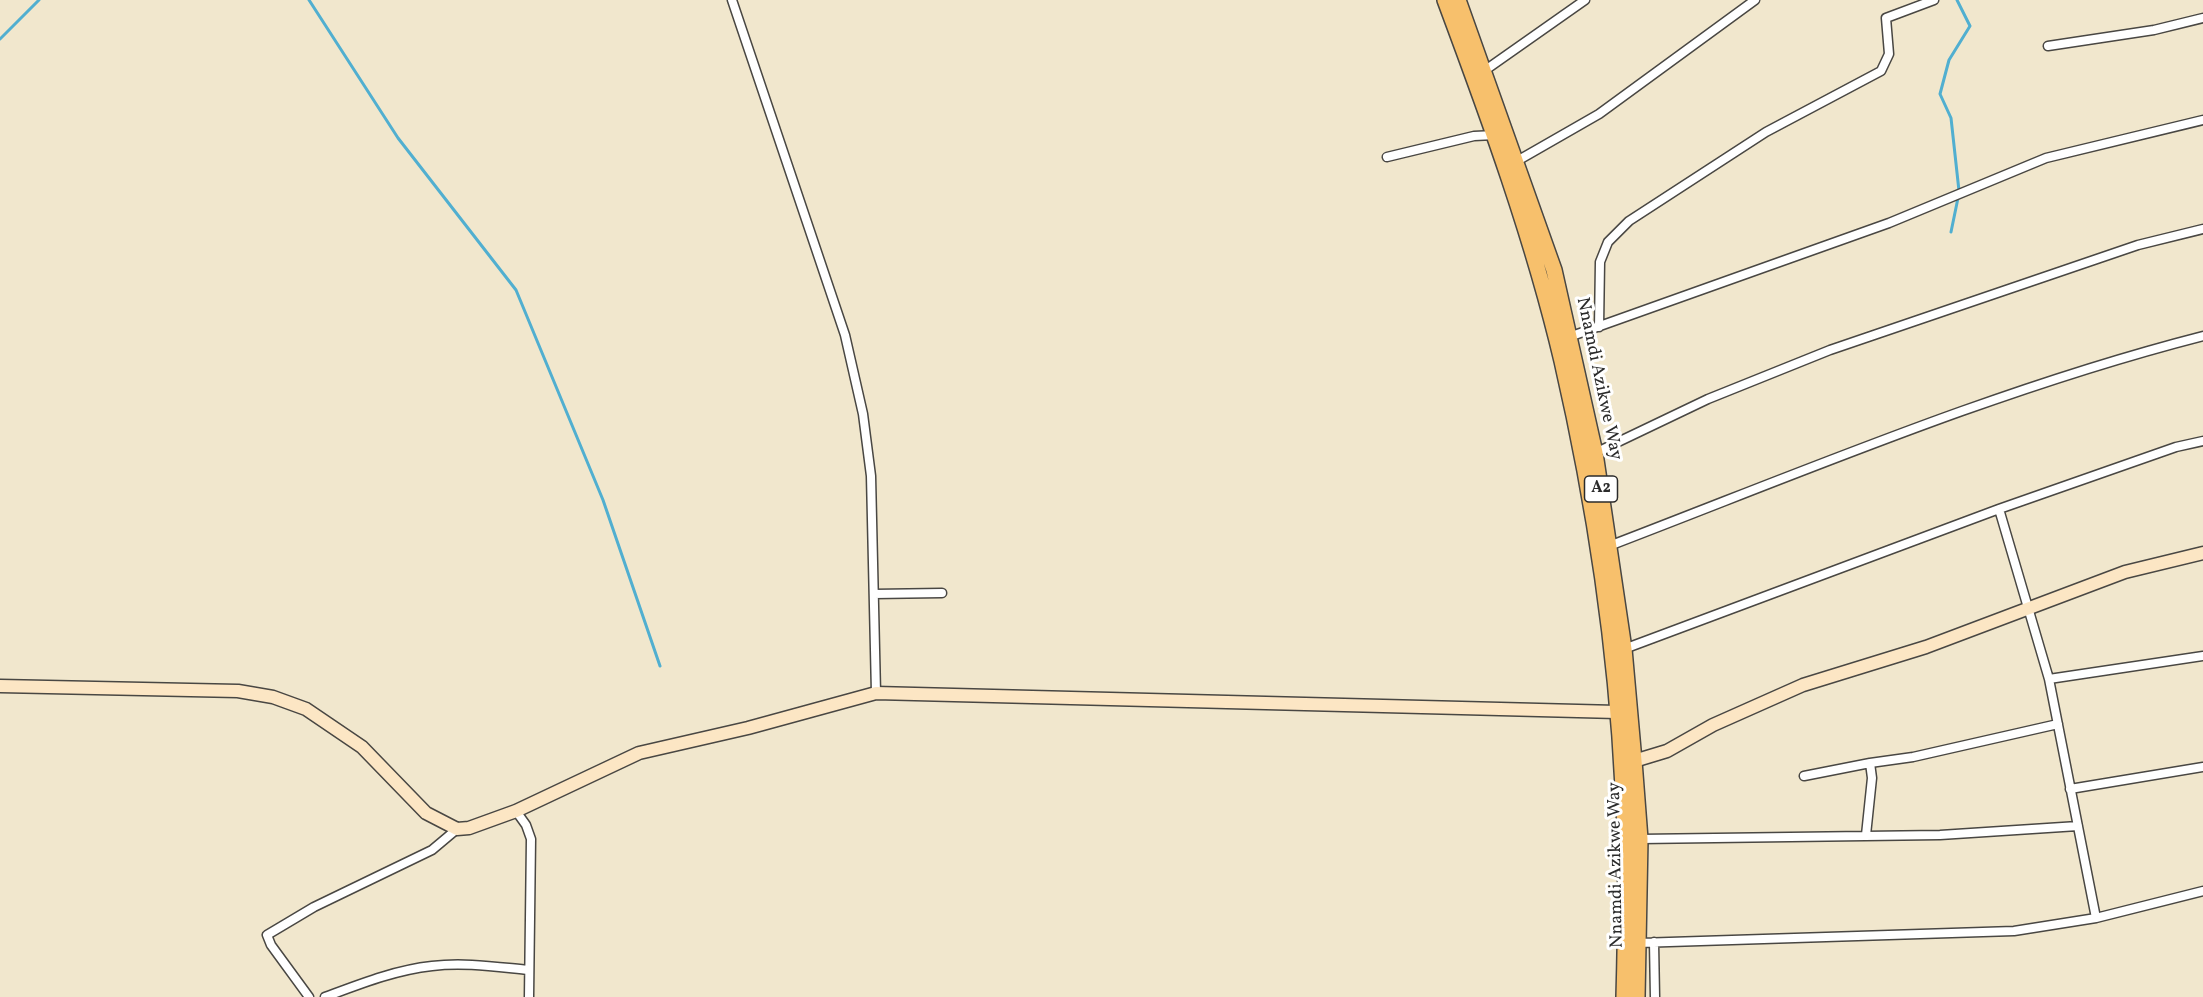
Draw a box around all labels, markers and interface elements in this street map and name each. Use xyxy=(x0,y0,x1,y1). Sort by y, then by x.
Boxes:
street label: Nnamdi Azikwe Way xyxy=(1570,296,1626,462)
road number: A2 xyxy=(1584,476,1618,502)
street label: Nnamdi Azikwe Way xyxy=(1605,782,1629,948)

